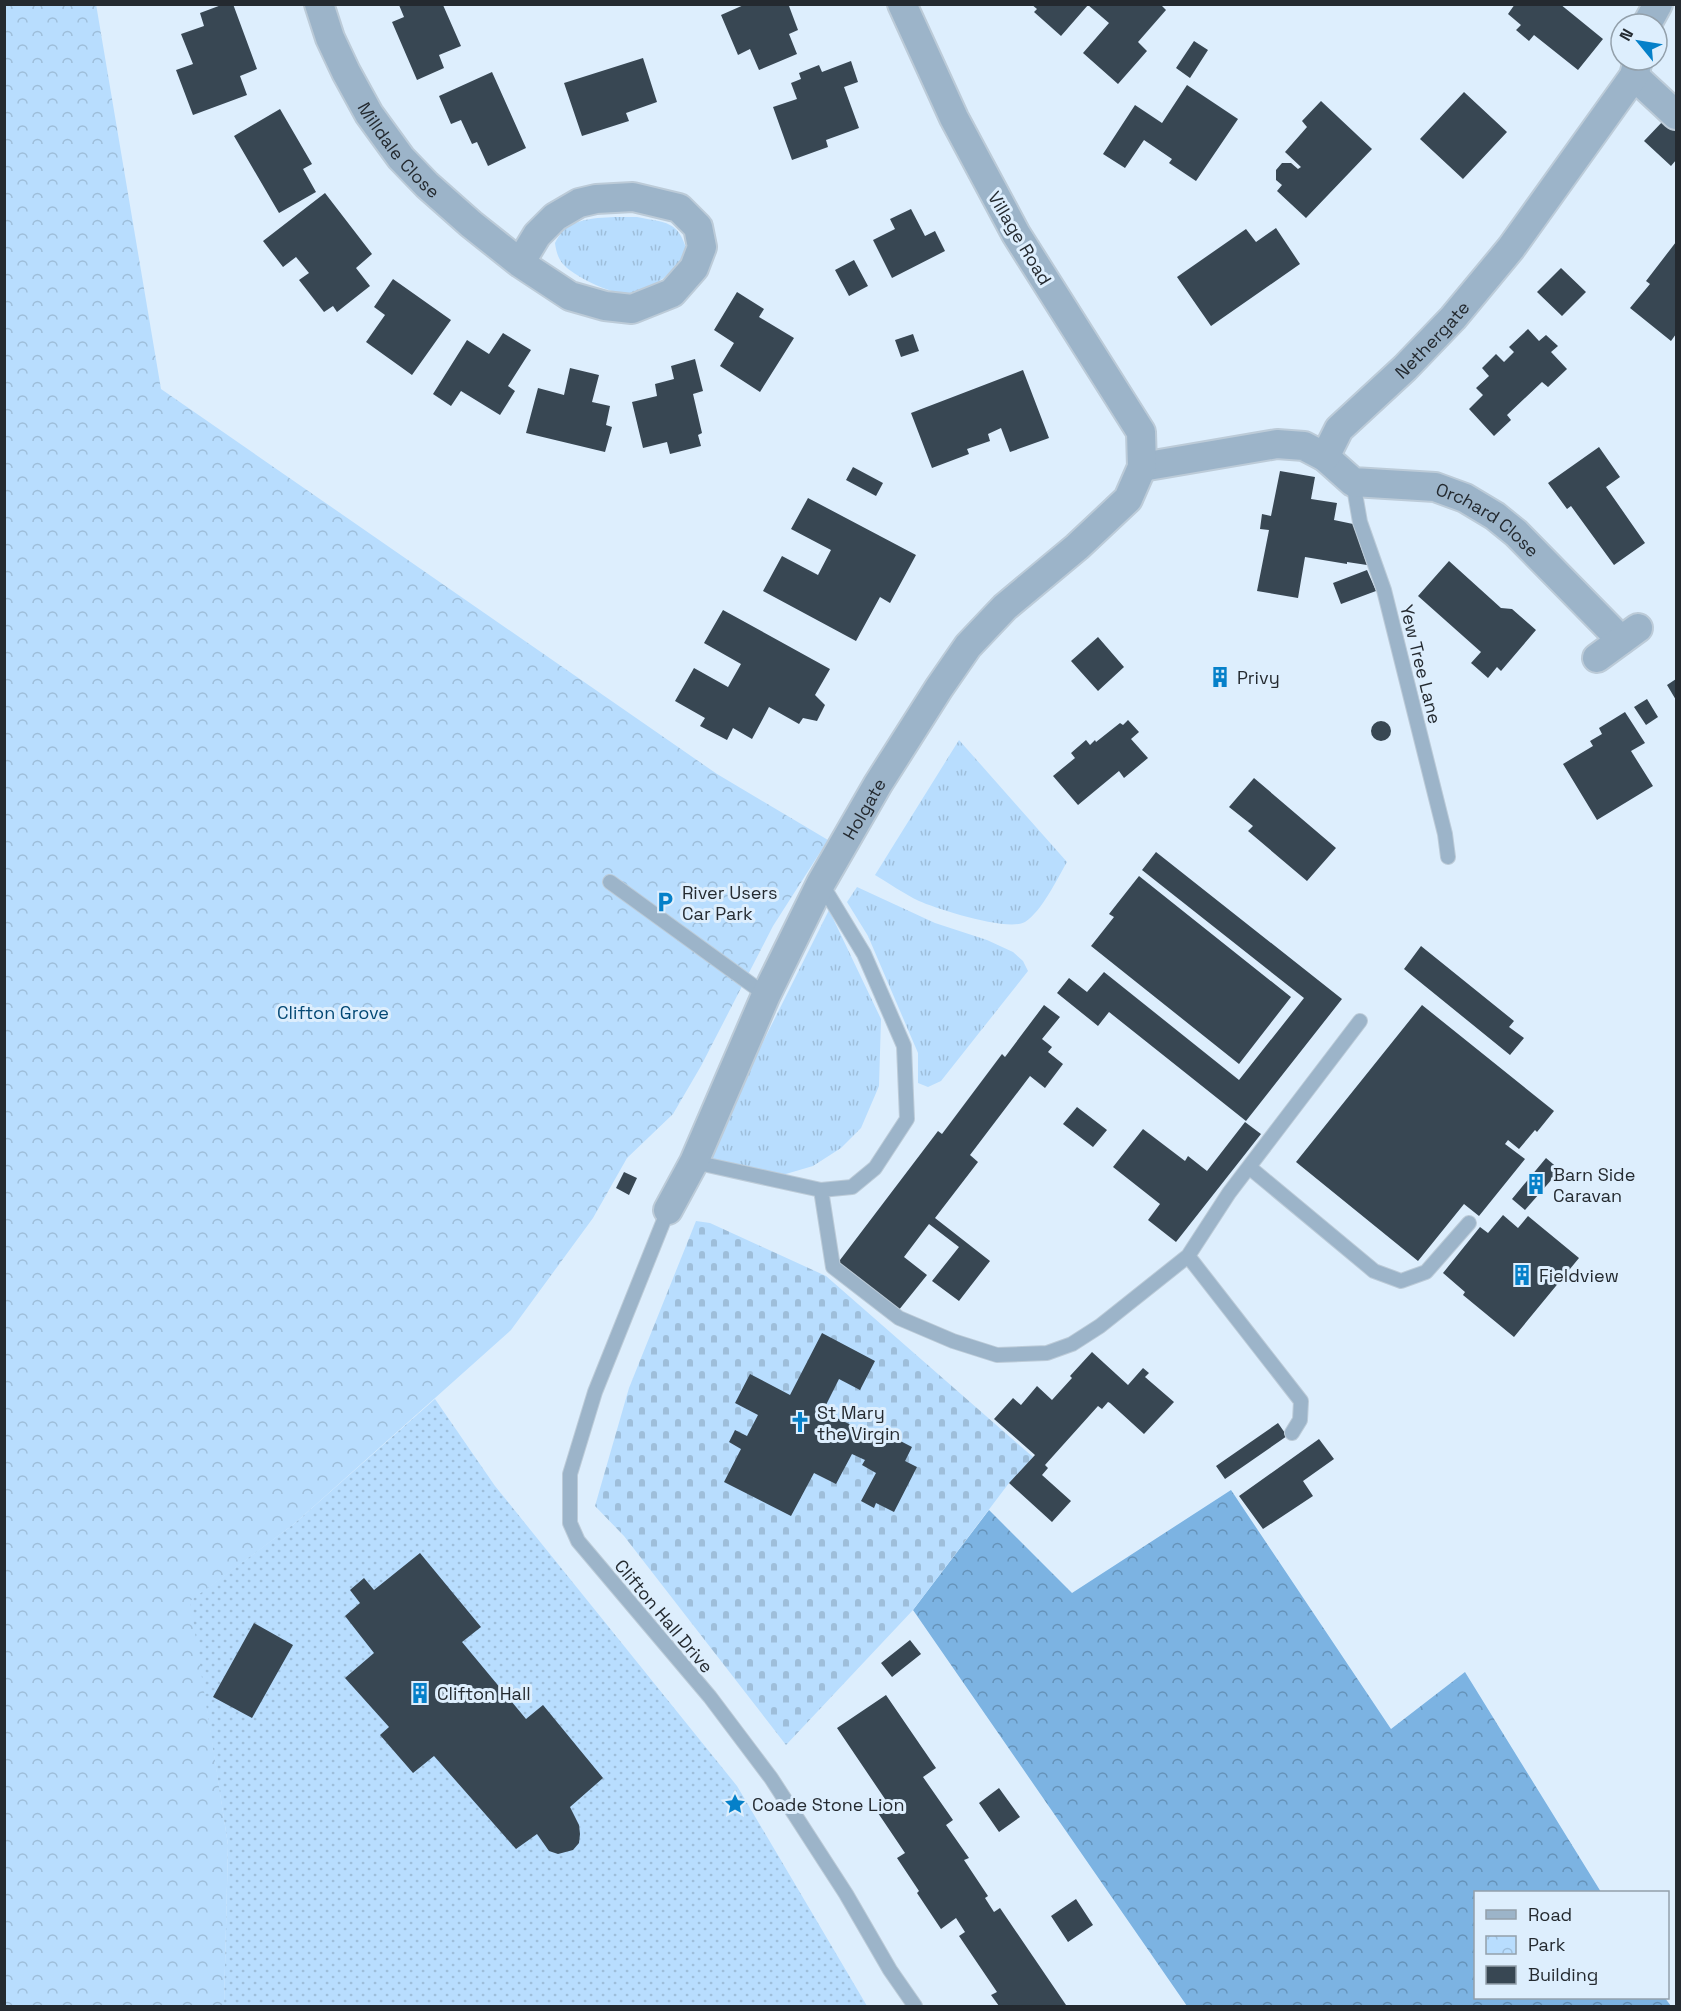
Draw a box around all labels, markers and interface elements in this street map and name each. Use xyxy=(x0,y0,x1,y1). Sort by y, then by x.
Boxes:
north arrow xyxy=(1609,12,1669,72)
text: N xyxy=(1615,25,1638,45)
street label: Milldale Close xyxy=(353,98,445,203)
street label: Village Road xyxy=(983,187,1057,289)
street label: Nethergate xyxy=(1390,296,1474,383)
street label: Orchard Close xyxy=(1433,477,1544,562)
street label: Yew Tree Lane xyxy=(1395,602,1447,726)
building icon: Privy xyxy=(1208,665,1232,689)
place label: Privy xyxy=(1237,666,1280,689)
street label: Holgate xyxy=(837,774,891,844)
place label: River Users Car Park xyxy=(682,881,777,925)
parking icon: River Users Car Park xyxy=(653,890,677,914)
park label: Clifton Grove xyxy=(277,1001,389,1024)
place label: Barn Side Caravan xyxy=(1553,1163,1635,1207)
building icon: Barn Side Caravan xyxy=(1524,1172,1548,1196)
building icon: Fieldview xyxy=(1510,1263,1534,1287)
place label: Fieldview xyxy=(1539,1264,1619,1287)
place label: St Mary the Virgin xyxy=(817,1401,900,1445)
church icon: St Mary the Virgin xyxy=(788,1410,812,1434)
street label: Clifton Hall Drive xyxy=(610,1554,718,1678)
building icon: Clifton Hall xyxy=(408,1681,432,1705)
place label: Clifton Hall xyxy=(437,1682,531,1705)
place icon: Coade Stone Lion xyxy=(723,1792,747,1816)
place label: Coade Stone Lion xyxy=(752,1793,904,1816)
legend xyxy=(1474,1891,1669,1999)
text: Road xyxy=(1528,1903,1572,1926)
text: Park xyxy=(1528,1933,1566,1956)
text: Building xyxy=(1528,1963,1598,1986)

